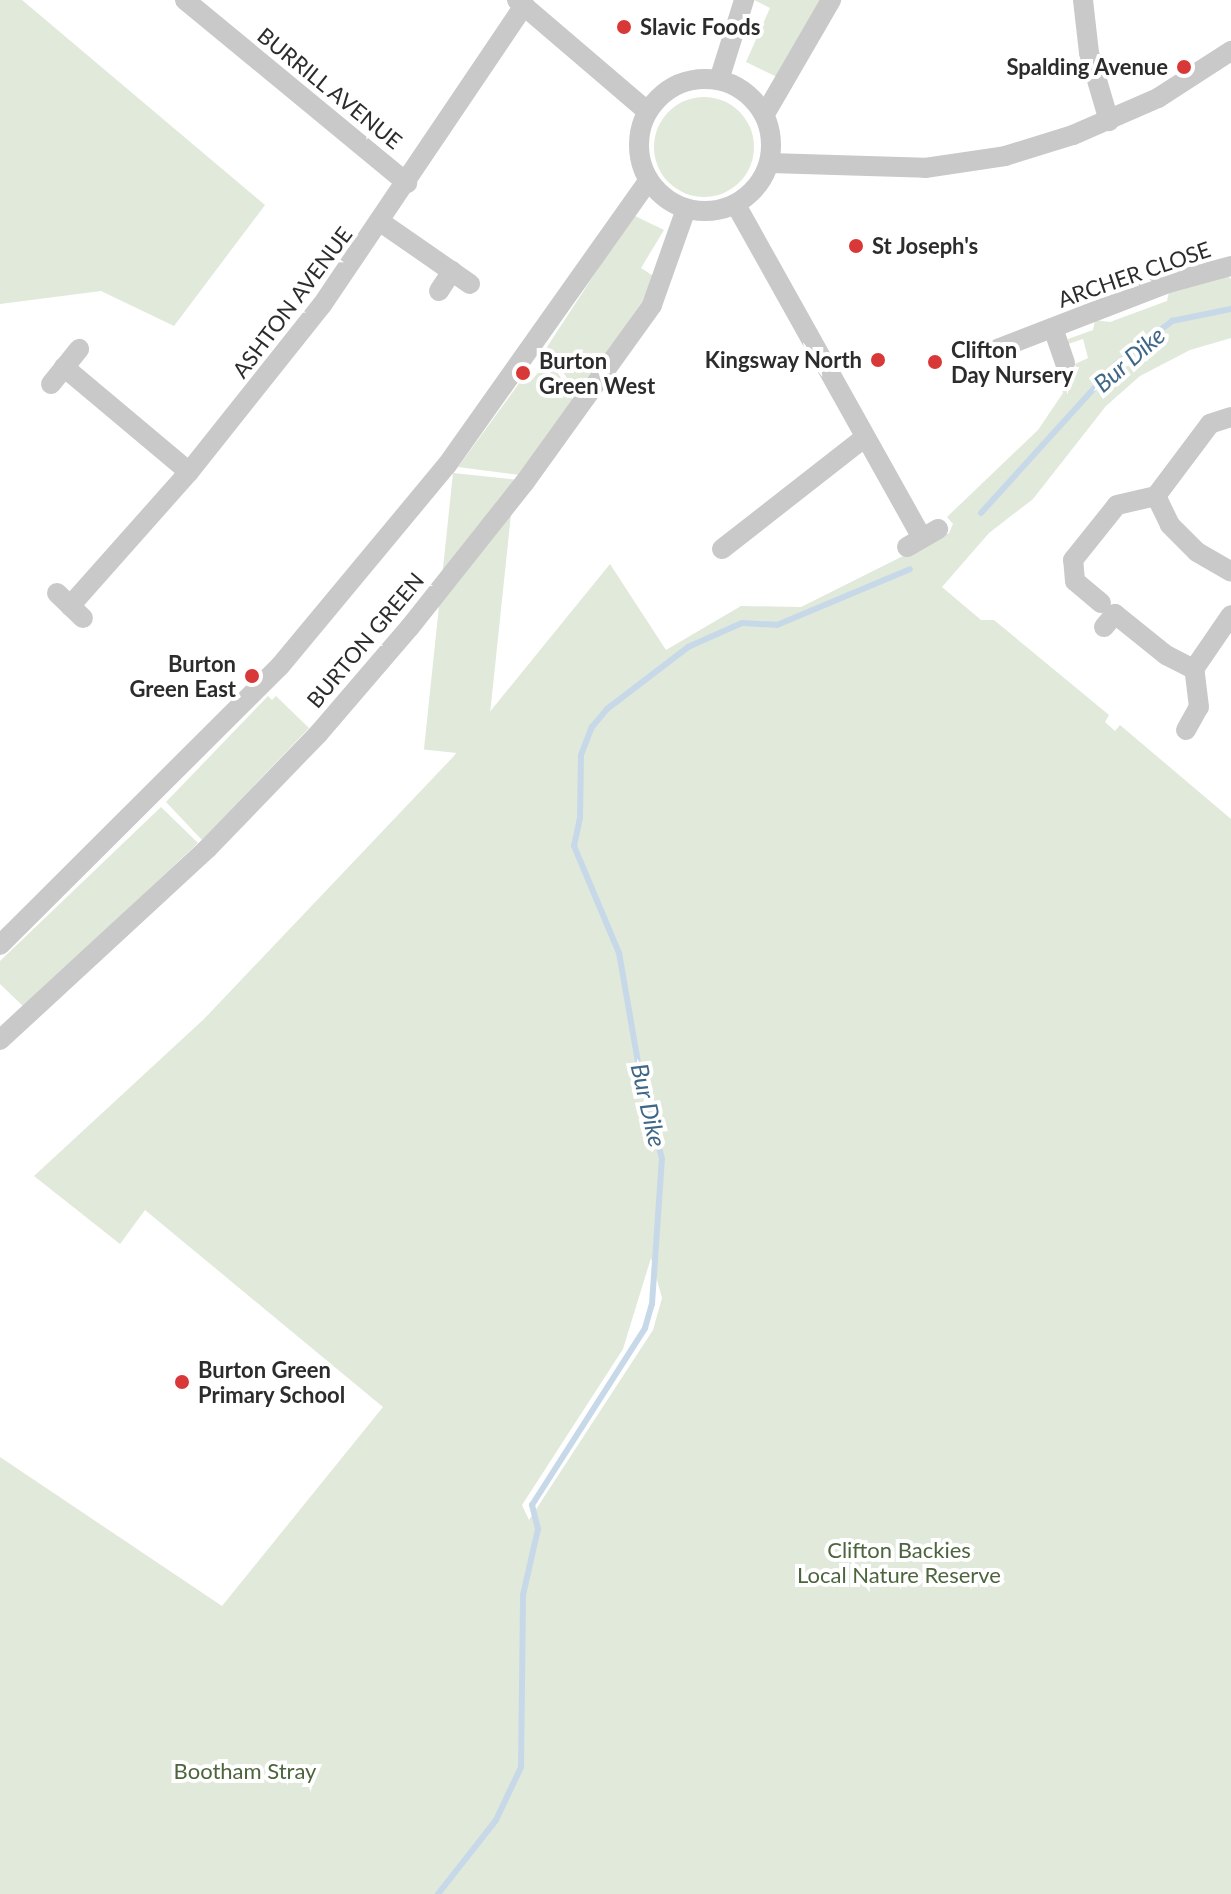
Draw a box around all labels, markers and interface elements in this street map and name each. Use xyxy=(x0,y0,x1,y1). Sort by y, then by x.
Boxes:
place label: Slavic Foods xyxy=(640,14,760,40)
marker: Slavic Foods xyxy=(615,18,633,36)
street label: BURRILL AVENUE xyxy=(252,21,408,155)
place label: Spalding Avenue xyxy=(1006,54,1168,80)
marker: Spalding Avenue xyxy=(1175,58,1193,76)
street label: ASHTON AVENUE xyxy=(226,221,358,383)
place label: St Joseph's xyxy=(872,233,979,259)
street label: ARCHER CLOSE xyxy=(1054,236,1214,312)
marker: St Joseph's xyxy=(847,237,865,255)
water label: Bur Dike xyxy=(1087,320,1171,398)
place label: Clifton Day Nursery xyxy=(951,336,1074,388)
place label: Burton Green West xyxy=(539,347,655,398)
place label: Kingsway North xyxy=(704,347,862,373)
marker: Kingsway North xyxy=(869,351,887,369)
marker: Clifton Day Nursery xyxy=(926,353,944,371)
marker: Burton Green West xyxy=(514,364,532,382)
street label: BURTON GREEN xyxy=(301,567,429,713)
place label: Burton Green East xyxy=(129,650,236,702)
marker: Burton Green East xyxy=(243,667,261,685)
water label: Bur Dike xyxy=(625,1060,673,1150)
place label: Burton Green Primary School xyxy=(198,1356,346,1408)
marker: Burton Green Primary School xyxy=(173,1373,191,1391)
park label: Clifton Backies Local Nature Reserve xyxy=(797,1536,1001,1588)
park label: Bootham Stray xyxy=(174,1758,316,1784)

